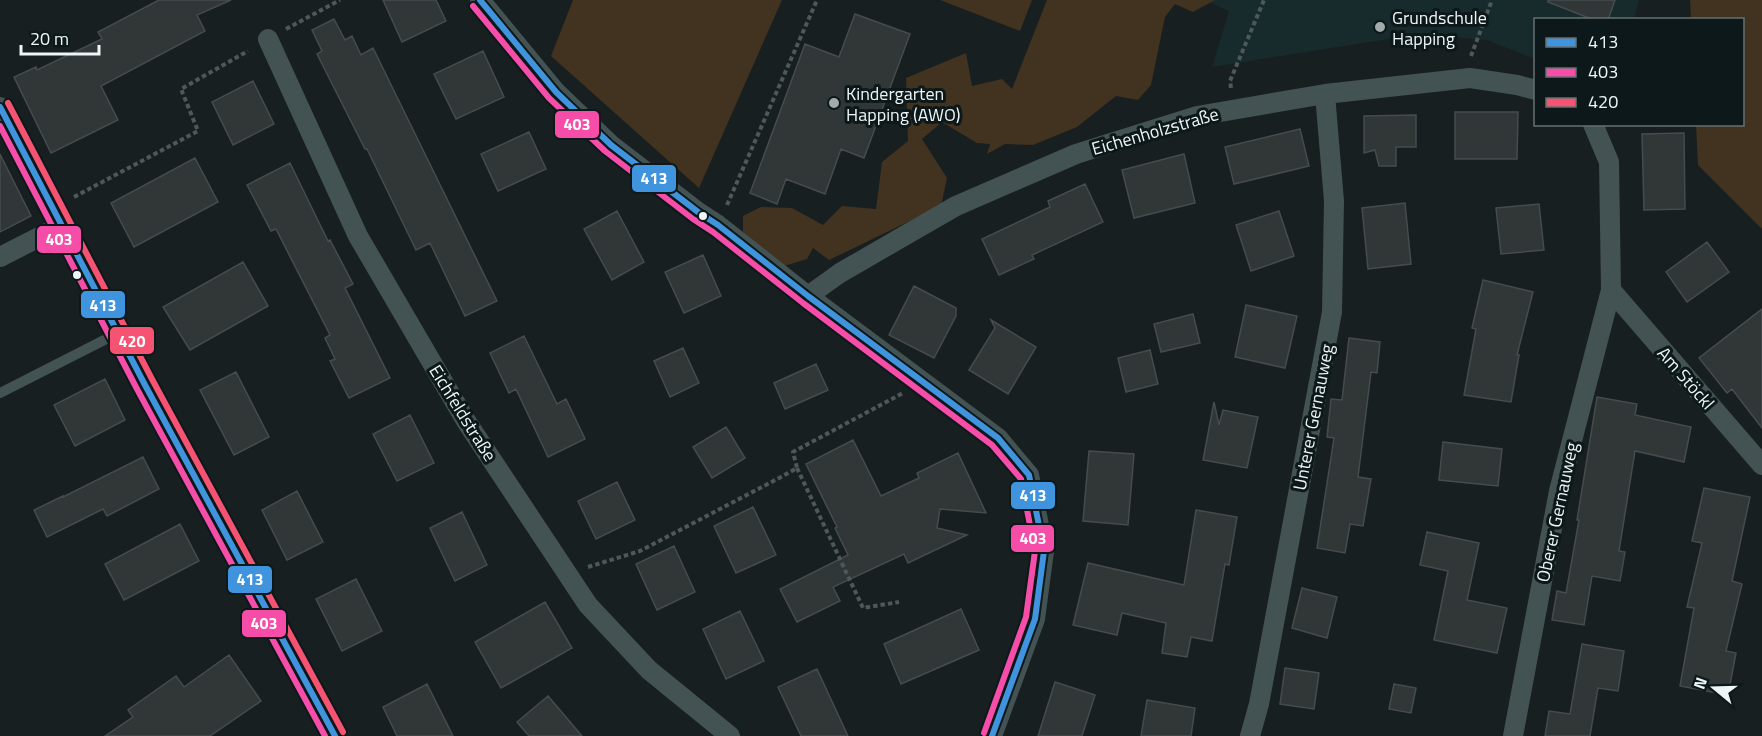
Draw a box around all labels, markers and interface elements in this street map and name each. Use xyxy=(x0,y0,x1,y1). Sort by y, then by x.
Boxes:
place label: Grundschule Happing xyxy=(1392,4,1487,52)
scale bar xyxy=(21,18,99,56)
legend xyxy=(1534,18,1744,126)
marker: Grundschule Happing xyxy=(1373,20,1387,34)
text: 20 m xyxy=(30,25,69,52)
text: 413 xyxy=(1588,28,1618,55)
text: 403 xyxy=(1588,58,1618,85)
place label: Kindergarten Happing (AWO) xyxy=(846,80,961,128)
text: 420 xyxy=(1588,88,1618,115)
marker: Kindergarten Happing (AWO) xyxy=(827,96,841,110)
street label: Eichenholzstraße xyxy=(1088,100,1222,162)
line badge: 403 xyxy=(554,110,600,139)
text: 403 xyxy=(564,112,590,136)
line badge: 413 xyxy=(631,164,677,193)
text: 413 xyxy=(641,166,667,190)
unlabelled marker xyxy=(697,210,709,222)
line badge: 403 xyxy=(36,225,82,254)
text: 403 xyxy=(46,227,72,251)
unlabelled marker xyxy=(71,269,83,281)
line badge: 413 xyxy=(80,290,126,319)
text: 413 xyxy=(90,293,116,317)
line badge: 420 xyxy=(109,326,155,355)
text: 420 xyxy=(119,329,145,353)
street label: Am Stöckl xyxy=(1651,341,1721,415)
street label: Unterer Gernauweg xyxy=(1286,342,1340,492)
street label: Eichfeldstraße xyxy=(423,359,503,467)
street label: Oberer Gernauweg xyxy=(1529,440,1585,584)
line badge: 413 xyxy=(1010,481,1056,510)
text: 413 xyxy=(1020,483,1046,507)
line badge: 403 xyxy=(1010,524,1055,553)
text: 403 xyxy=(1020,526,1046,550)
line badge: 413 xyxy=(227,565,273,594)
text: 413 xyxy=(237,567,263,591)
line badge: 403 xyxy=(241,609,287,638)
text: 403 xyxy=(251,611,277,635)
north arrow xyxy=(1684,658,1744,718)
text: N xyxy=(1687,674,1713,692)

